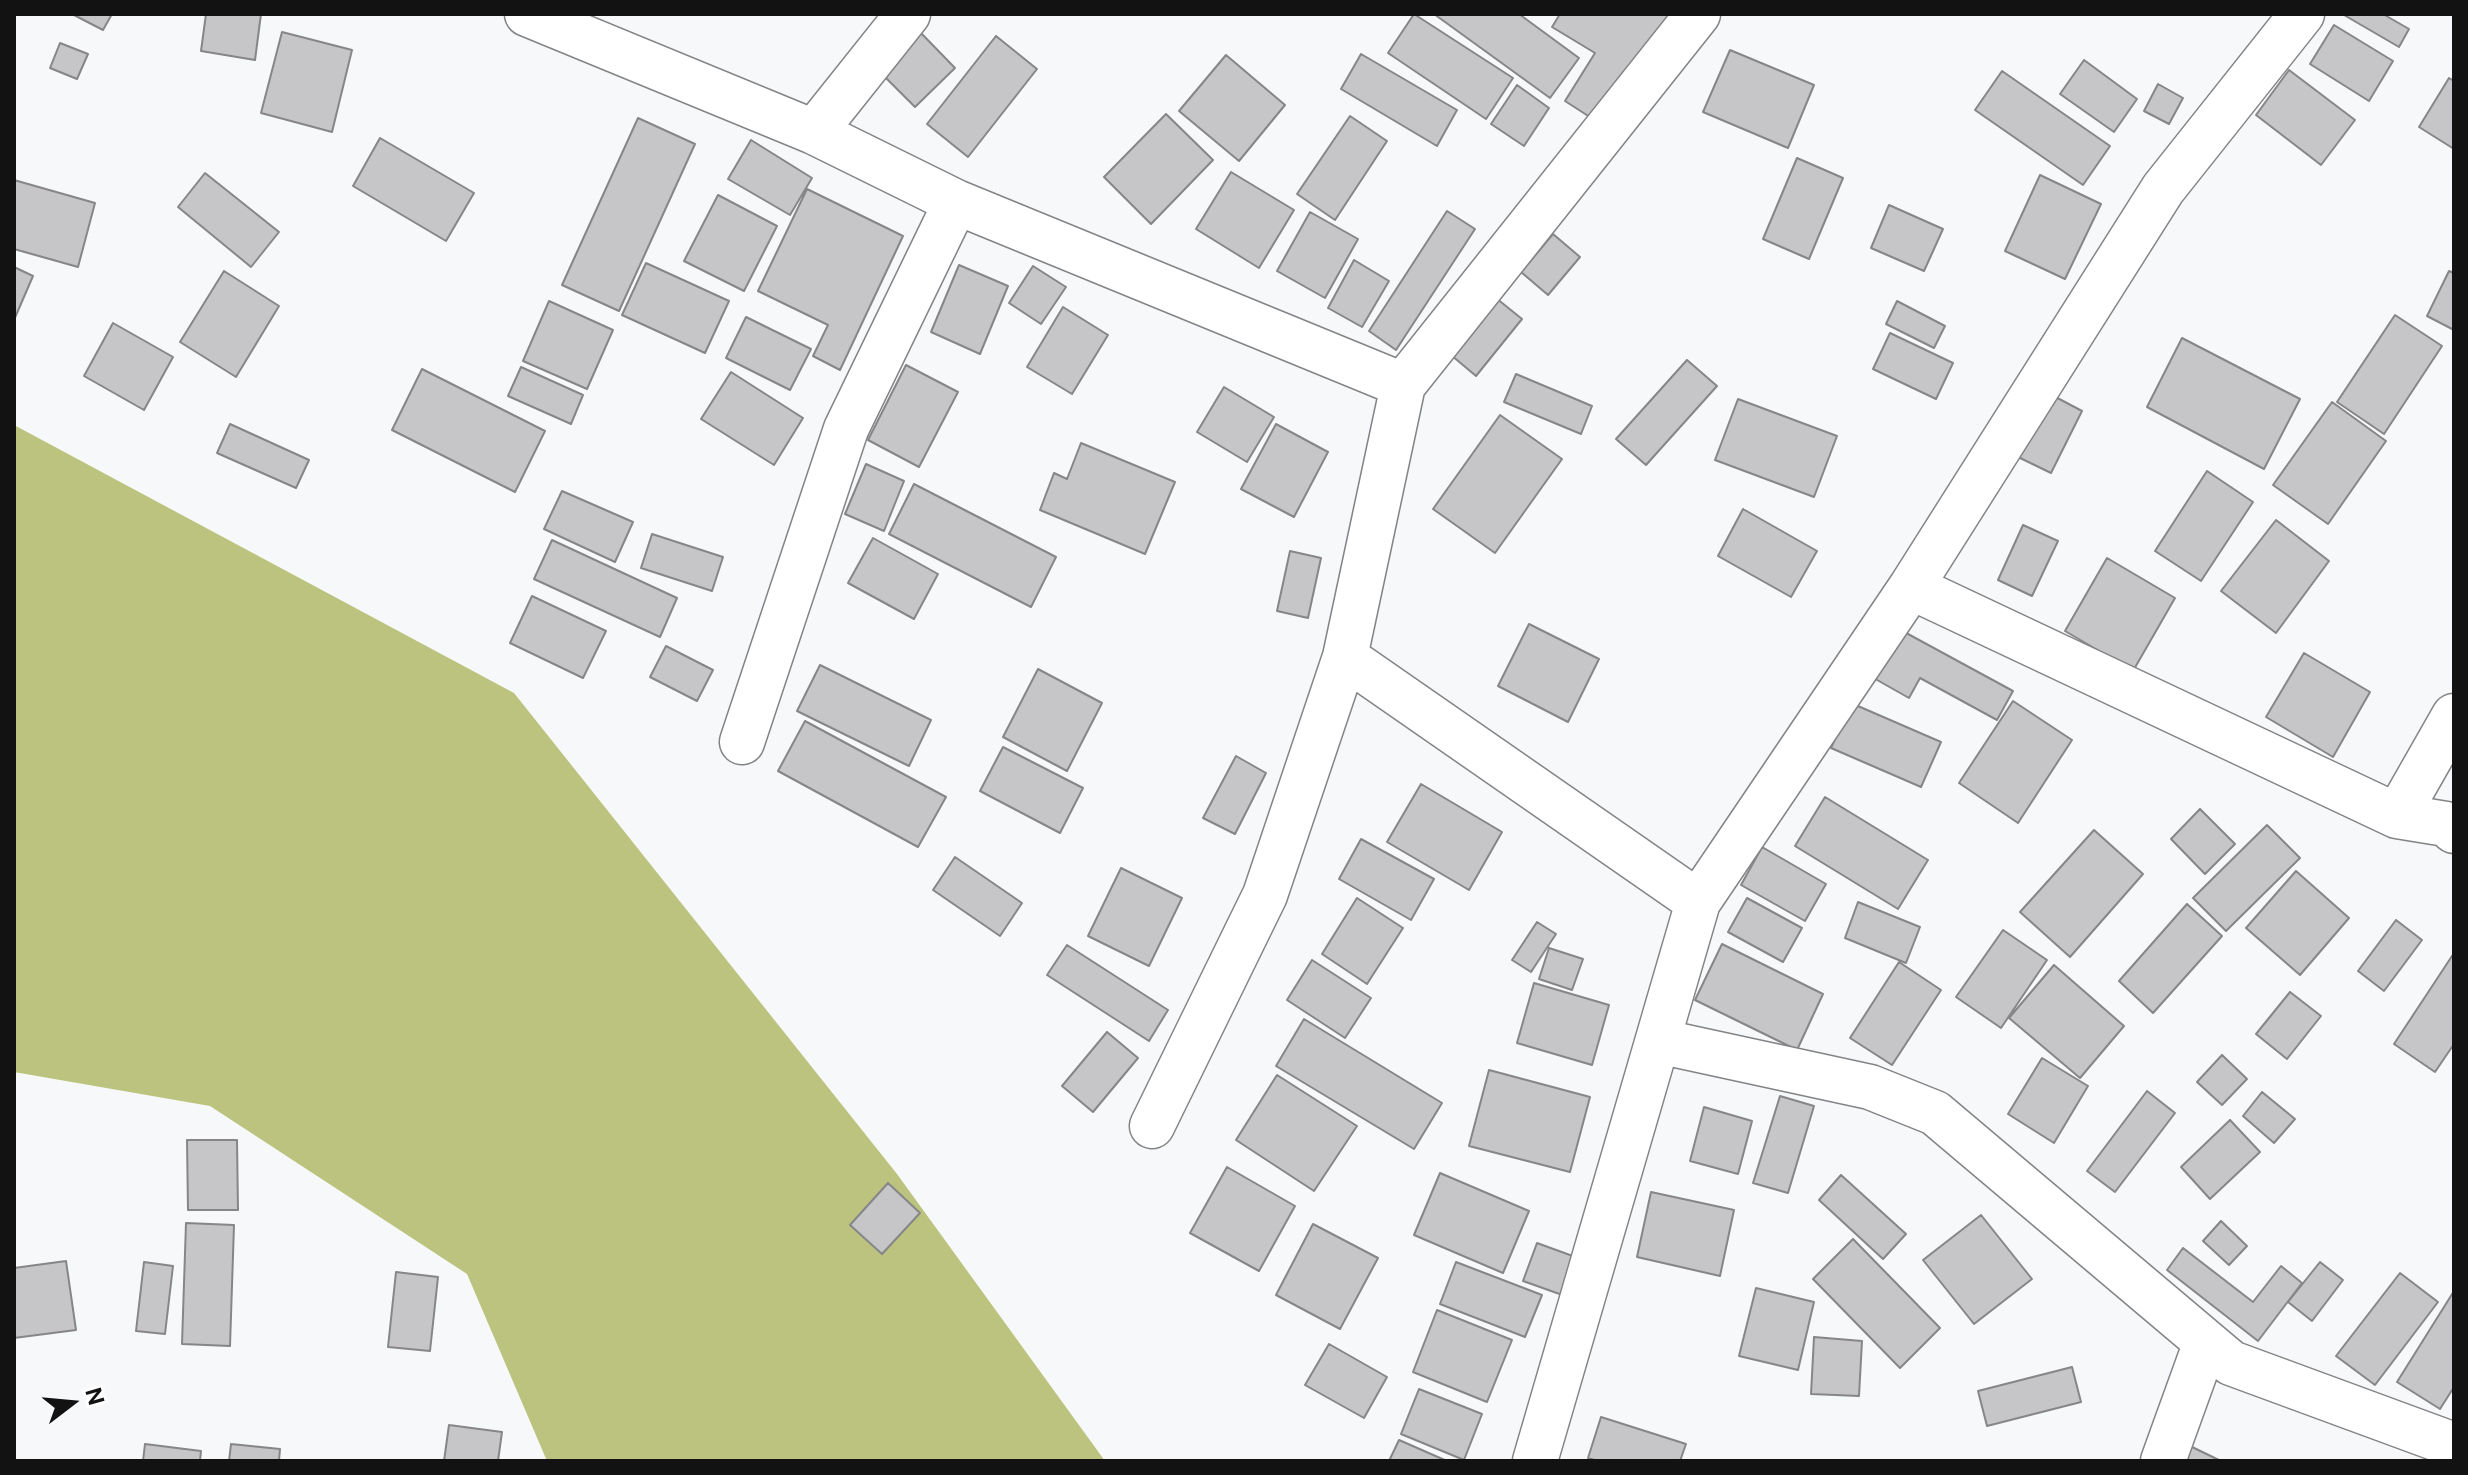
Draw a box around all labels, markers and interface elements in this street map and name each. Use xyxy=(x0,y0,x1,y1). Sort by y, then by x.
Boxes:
north arrow xyxy=(32,1363,112,1443)
text: N xyxy=(80,1385,110,1408)

